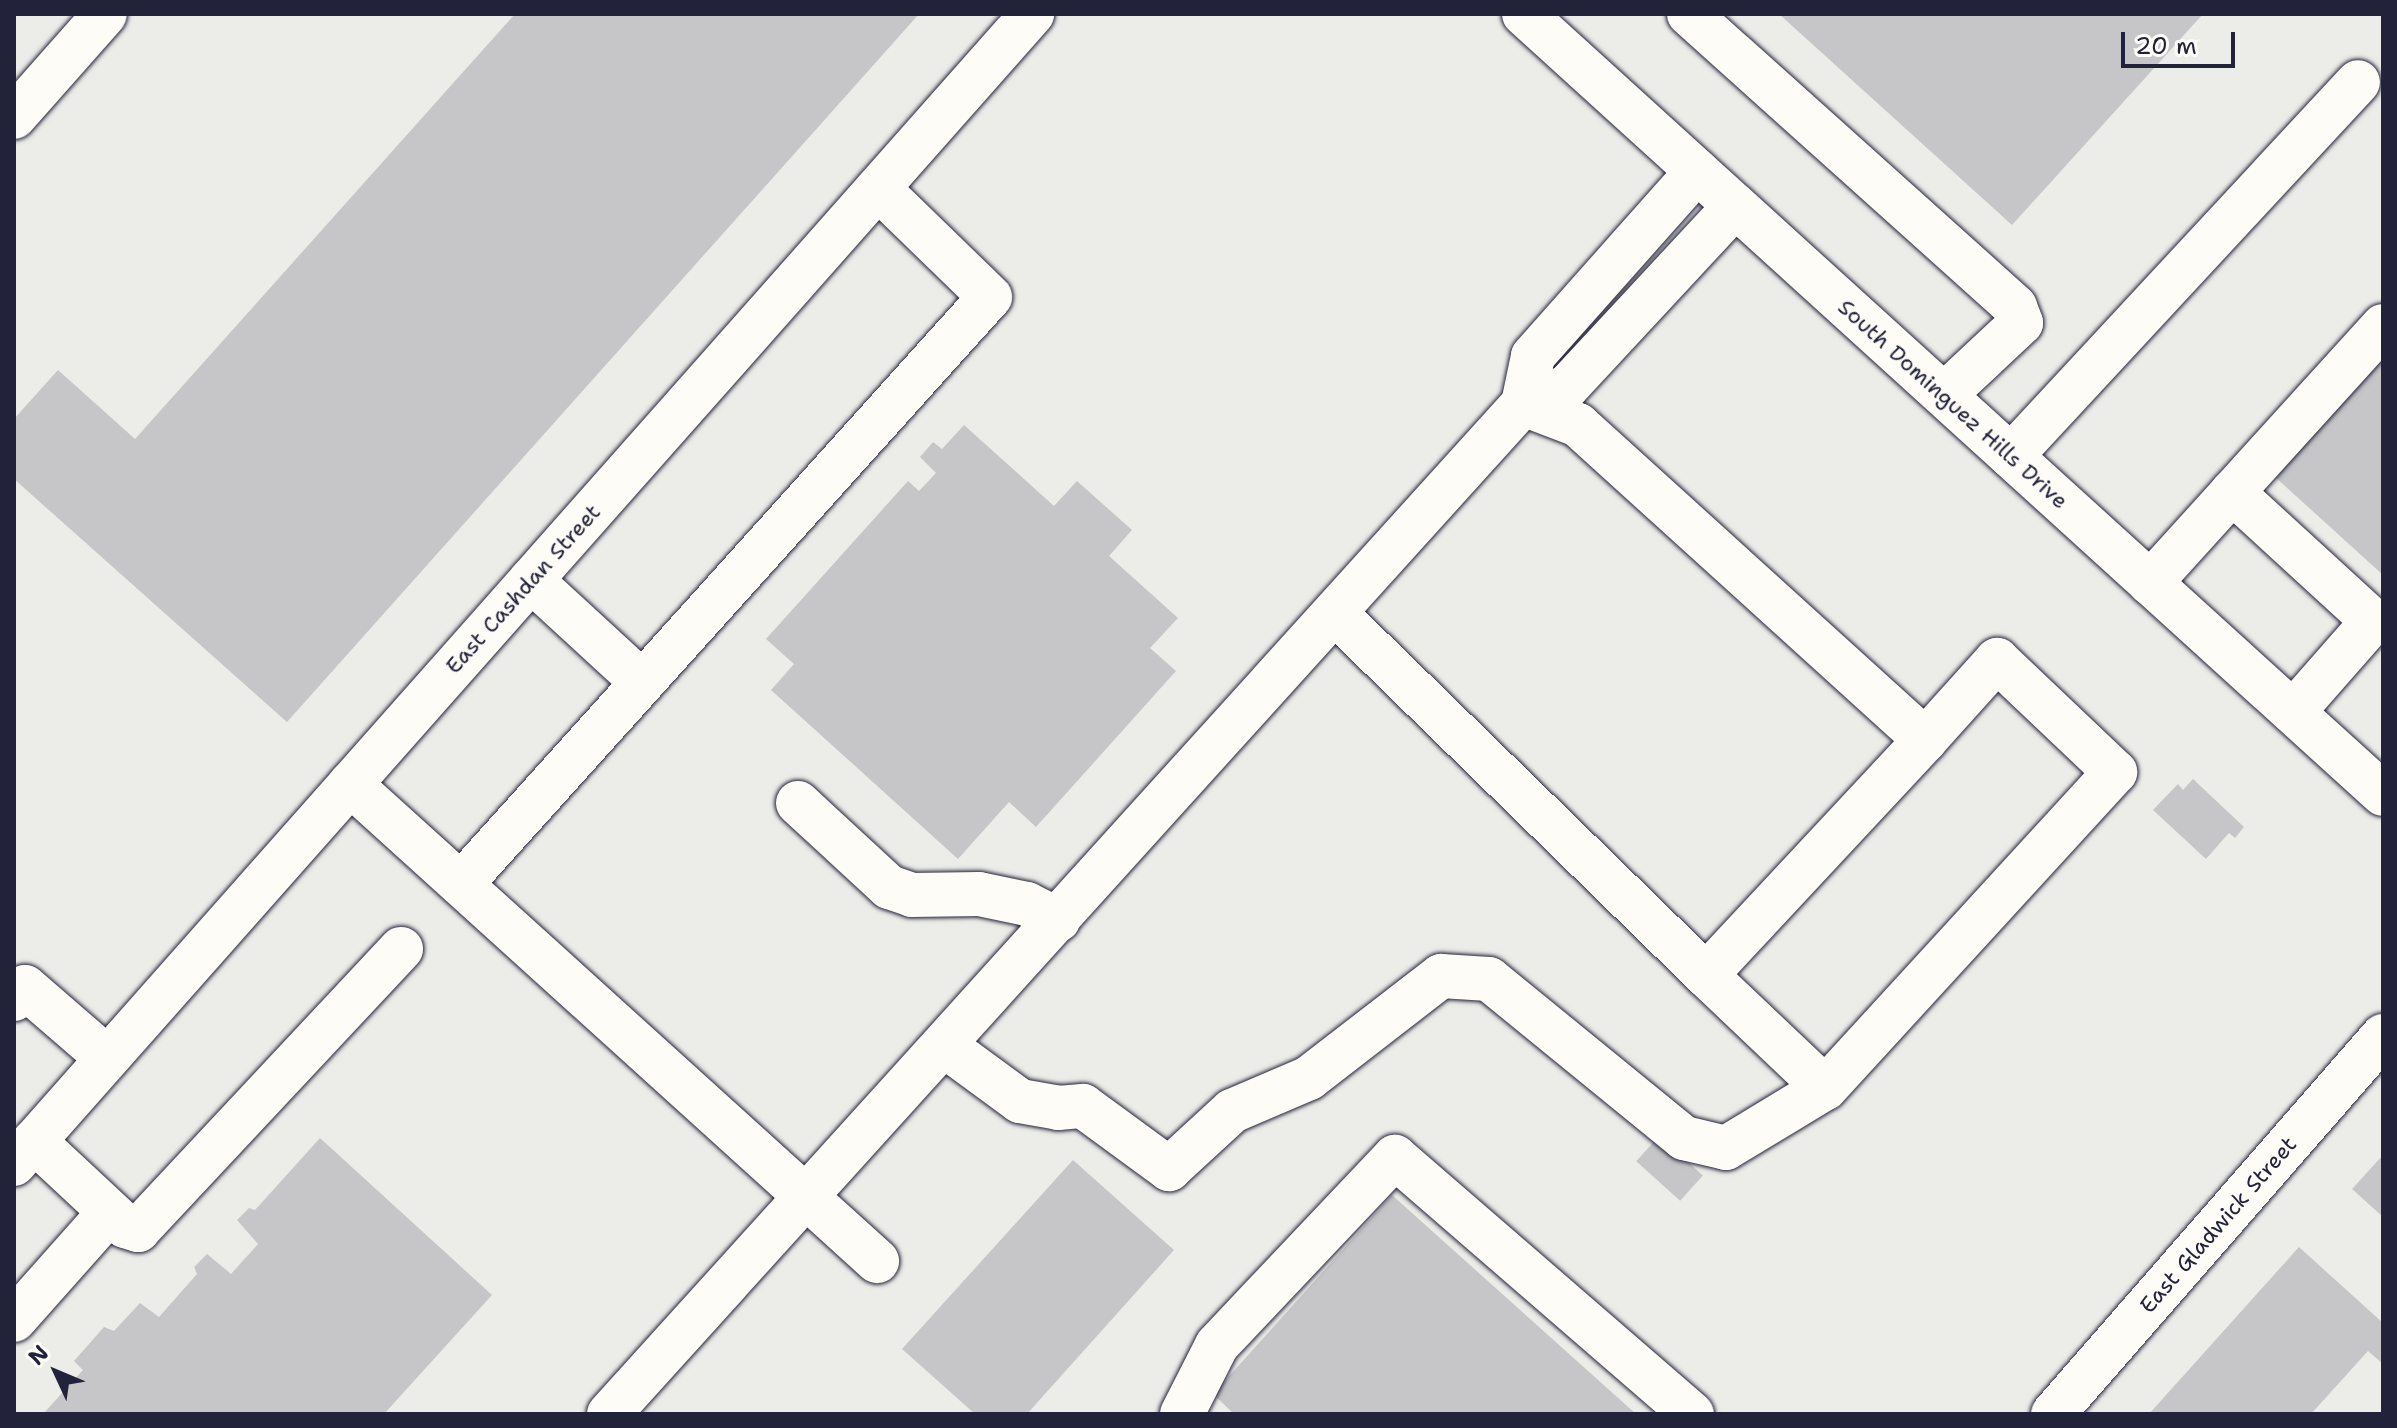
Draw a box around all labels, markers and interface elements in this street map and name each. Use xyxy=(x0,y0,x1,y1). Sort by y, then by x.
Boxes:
scale bar xyxy=(2125,16,2239,66)
text: 20 m xyxy=(2135,30,2197,62)
street label: South Dominguez Hills Drive xyxy=(1833,294,2073,514)
street label: East Cashdan Street xyxy=(440,499,606,679)
street label: East Gladwick Street xyxy=(2134,1131,2302,1319)
north arrow xyxy=(16,1332,96,1412)
text: N xyxy=(22,1339,55,1371)

